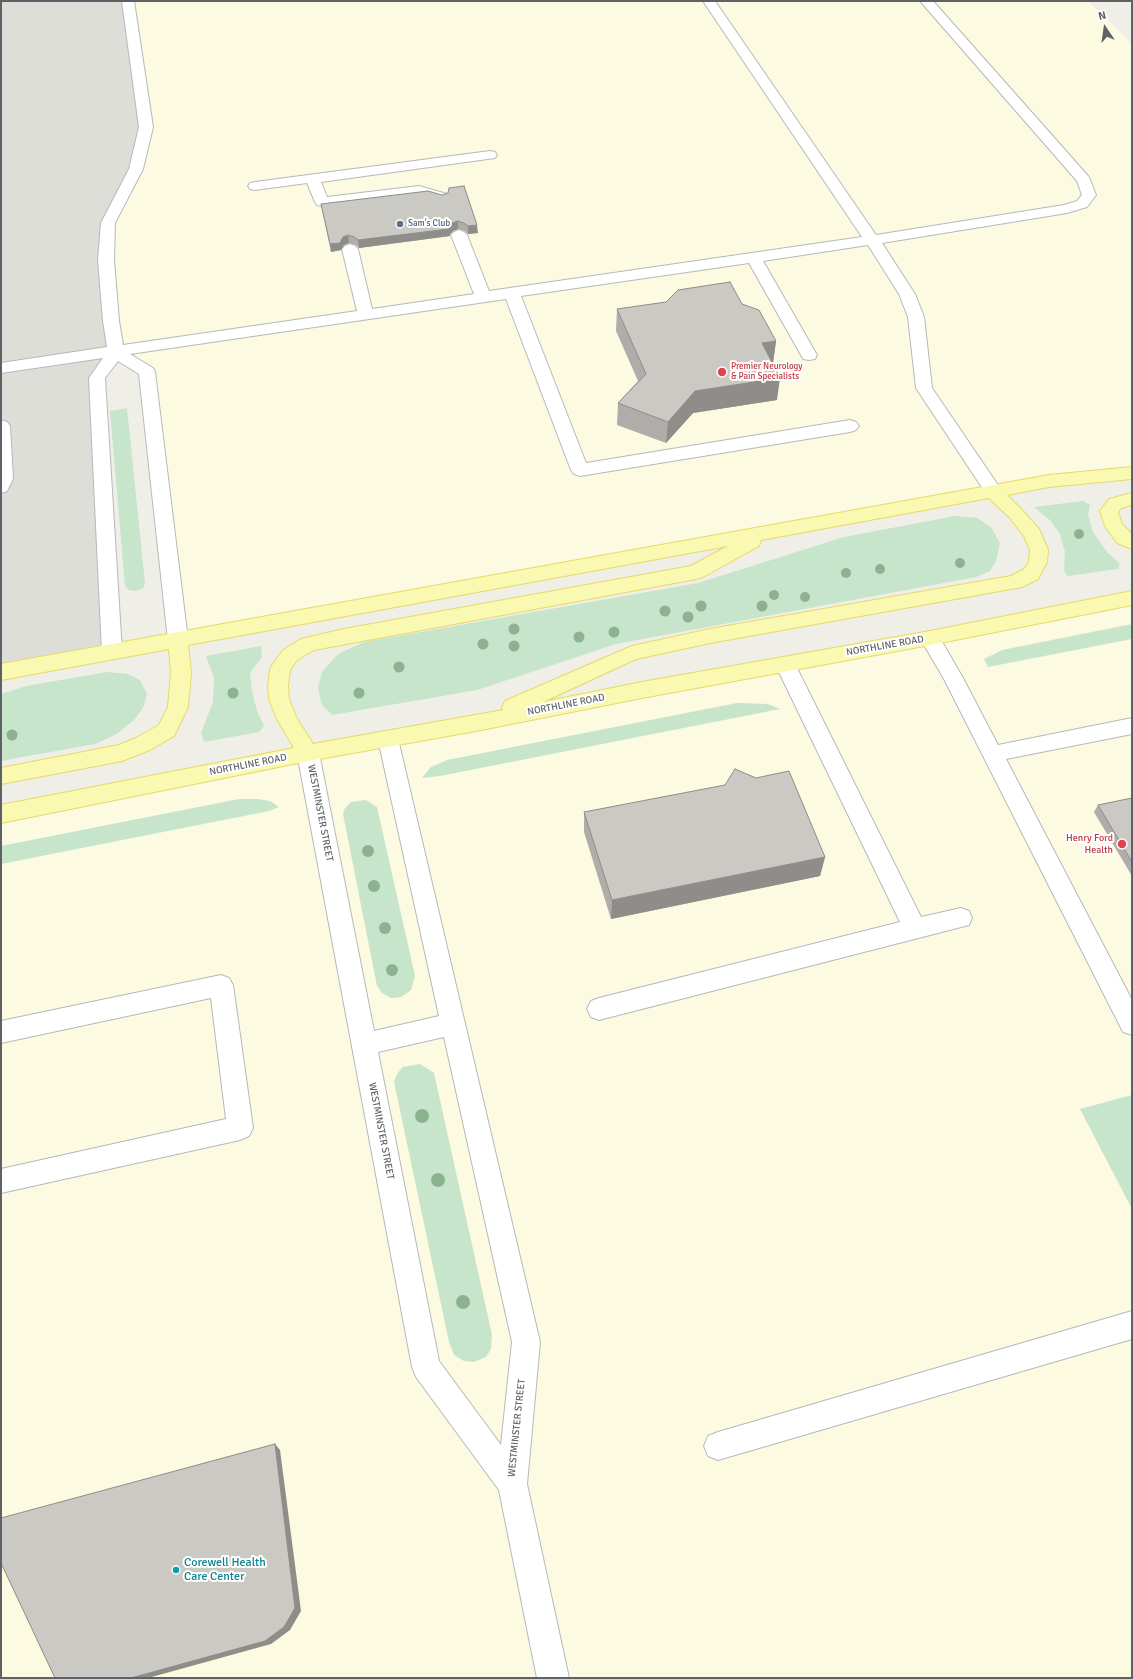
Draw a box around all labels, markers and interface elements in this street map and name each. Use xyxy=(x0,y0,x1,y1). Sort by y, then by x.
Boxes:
north arrow xyxy=(1085,8,1125,48)
text: N xyxy=(1097,9,1107,23)
marker: Sam's Club xyxy=(395,219,405,229)
place label: Sam's Club xyxy=(408,219,450,229)
place label: Premier Neurology & Pain Specialists xyxy=(731,362,803,383)
marker: Premier Neurology & Pain Specialists xyxy=(716,366,728,378)
street label: NORTHLINE ROAD xyxy=(845,633,925,659)
street label: NORTHLINE ROAD xyxy=(526,692,606,718)
street label: NORTHLINE ROAD xyxy=(208,752,288,778)
street label: WESTMINSTER STREET xyxy=(305,763,335,863)
place label: Henry Ford Health xyxy=(1066,832,1113,856)
marker: Henry Ford Health xyxy=(1116,838,1128,850)
street label: WESTMINSTER STREET xyxy=(366,1081,396,1181)
street label: WESTMINSTER STREET xyxy=(506,1378,528,1478)
place label: Corewell Health Care Center xyxy=(184,1556,266,1584)
marker: Corewell Health Care Center xyxy=(171,1565,181,1575)

